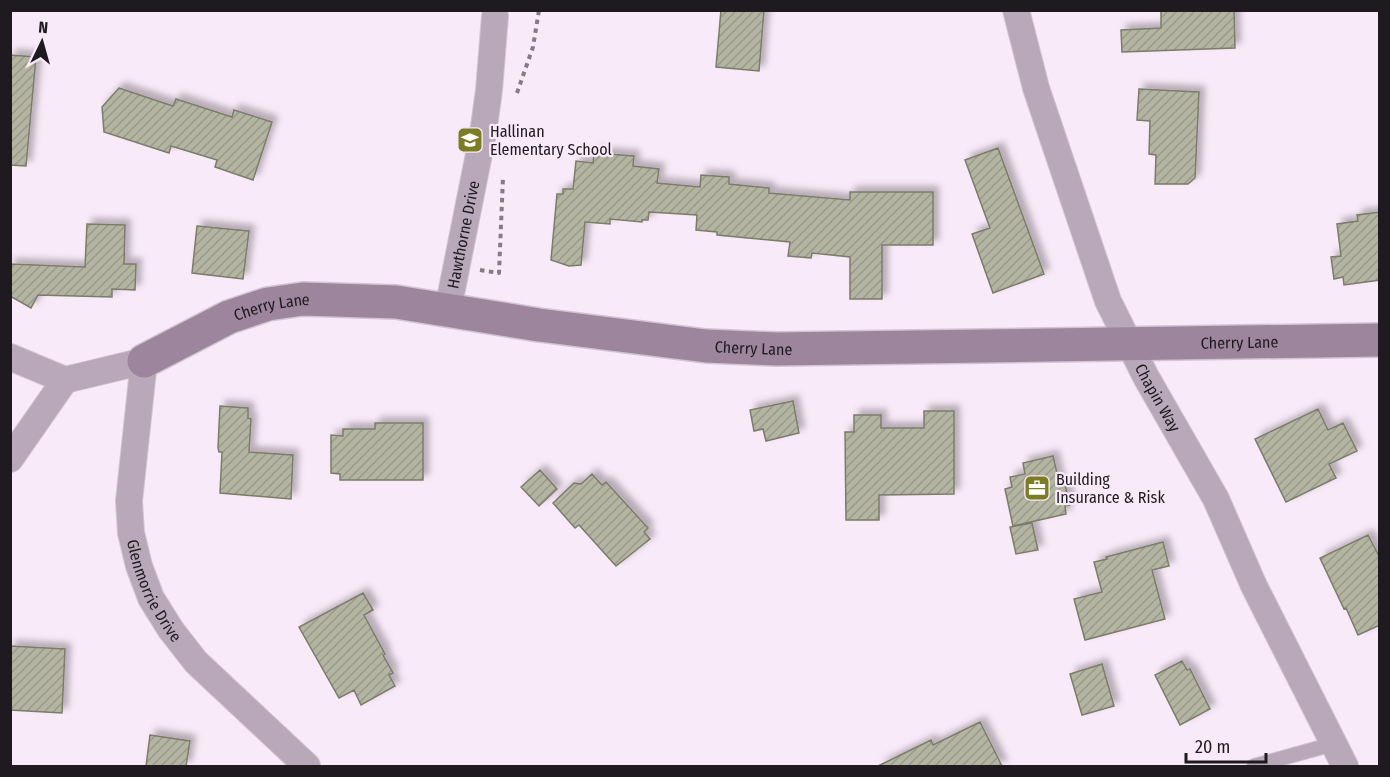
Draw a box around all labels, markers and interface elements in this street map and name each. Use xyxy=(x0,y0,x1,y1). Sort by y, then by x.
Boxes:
north arrow xyxy=(12,12,72,72)
text: N xyxy=(38,18,49,37)
place label: Hallinan Elementary School xyxy=(490,122,612,159)
school or university icon: Hallinan Elementary School xyxy=(455,125,485,155)
street label: Hawthorne Drive xyxy=(443,179,483,290)
street label: Cherry Lane xyxy=(231,290,310,325)
street label: Cherry Lane xyxy=(1201,333,1279,353)
street label: Cherry Lane xyxy=(714,337,793,359)
street label: Chapin Way xyxy=(1131,360,1185,436)
place label: Building Insurance & Risk xyxy=(1056,470,1165,507)
office icon: Building Insurance & Risk xyxy=(1022,473,1052,503)
street label: Glenmorrie Drive xyxy=(123,537,186,646)
scale bar xyxy=(1186,726,1266,764)
text: 20 m xyxy=(1195,736,1230,758)

